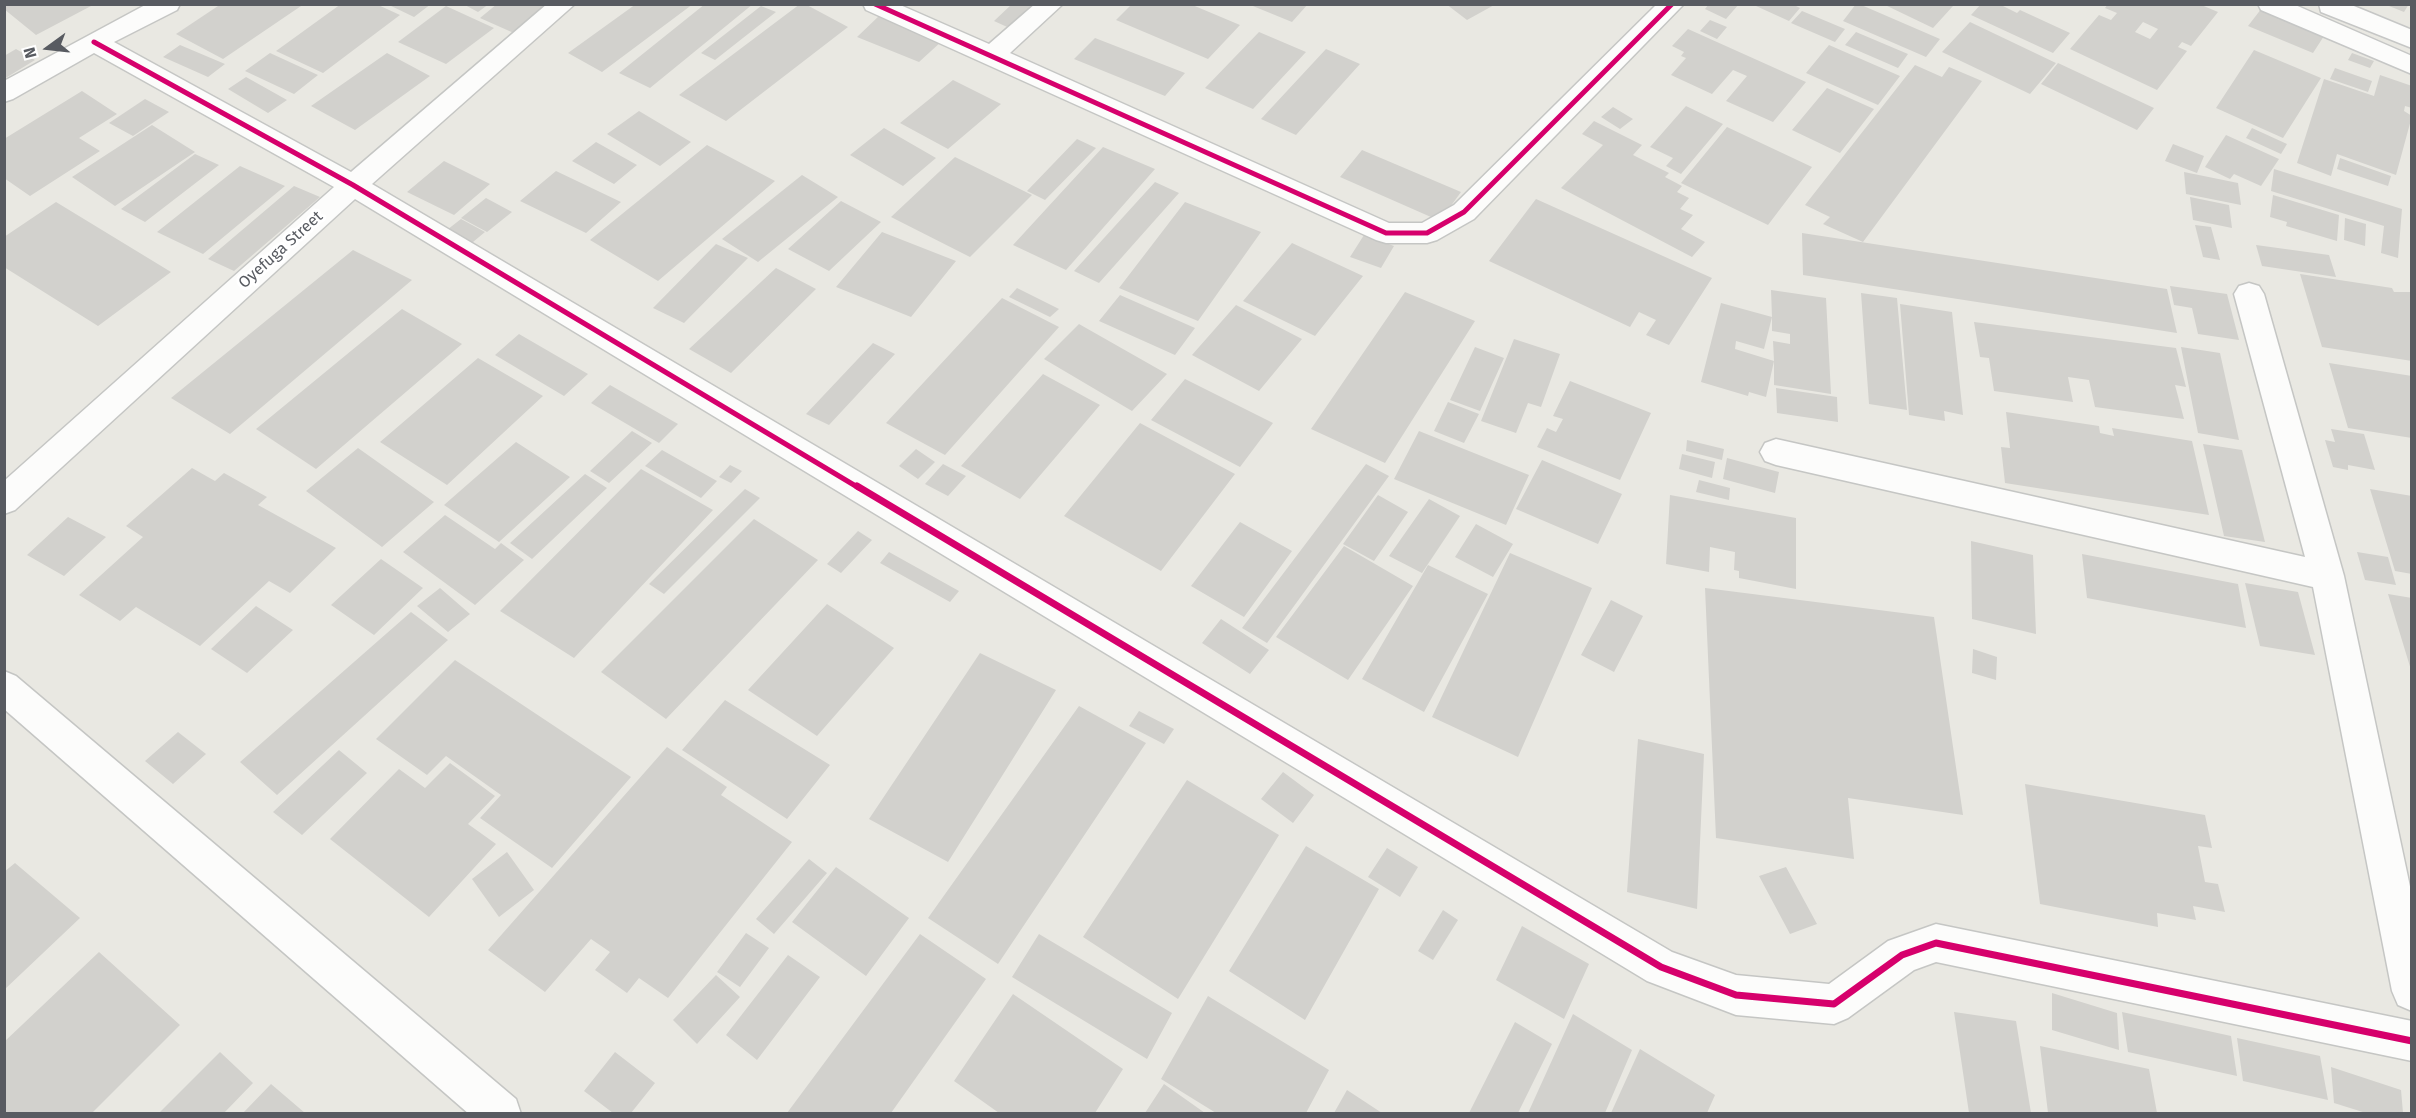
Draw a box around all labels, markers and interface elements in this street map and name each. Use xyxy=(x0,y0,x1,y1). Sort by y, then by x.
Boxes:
north arrow xyxy=(18,18,78,78)
text: N xyxy=(20,45,41,60)
street label: Oyefuga Street xyxy=(235,207,327,293)

